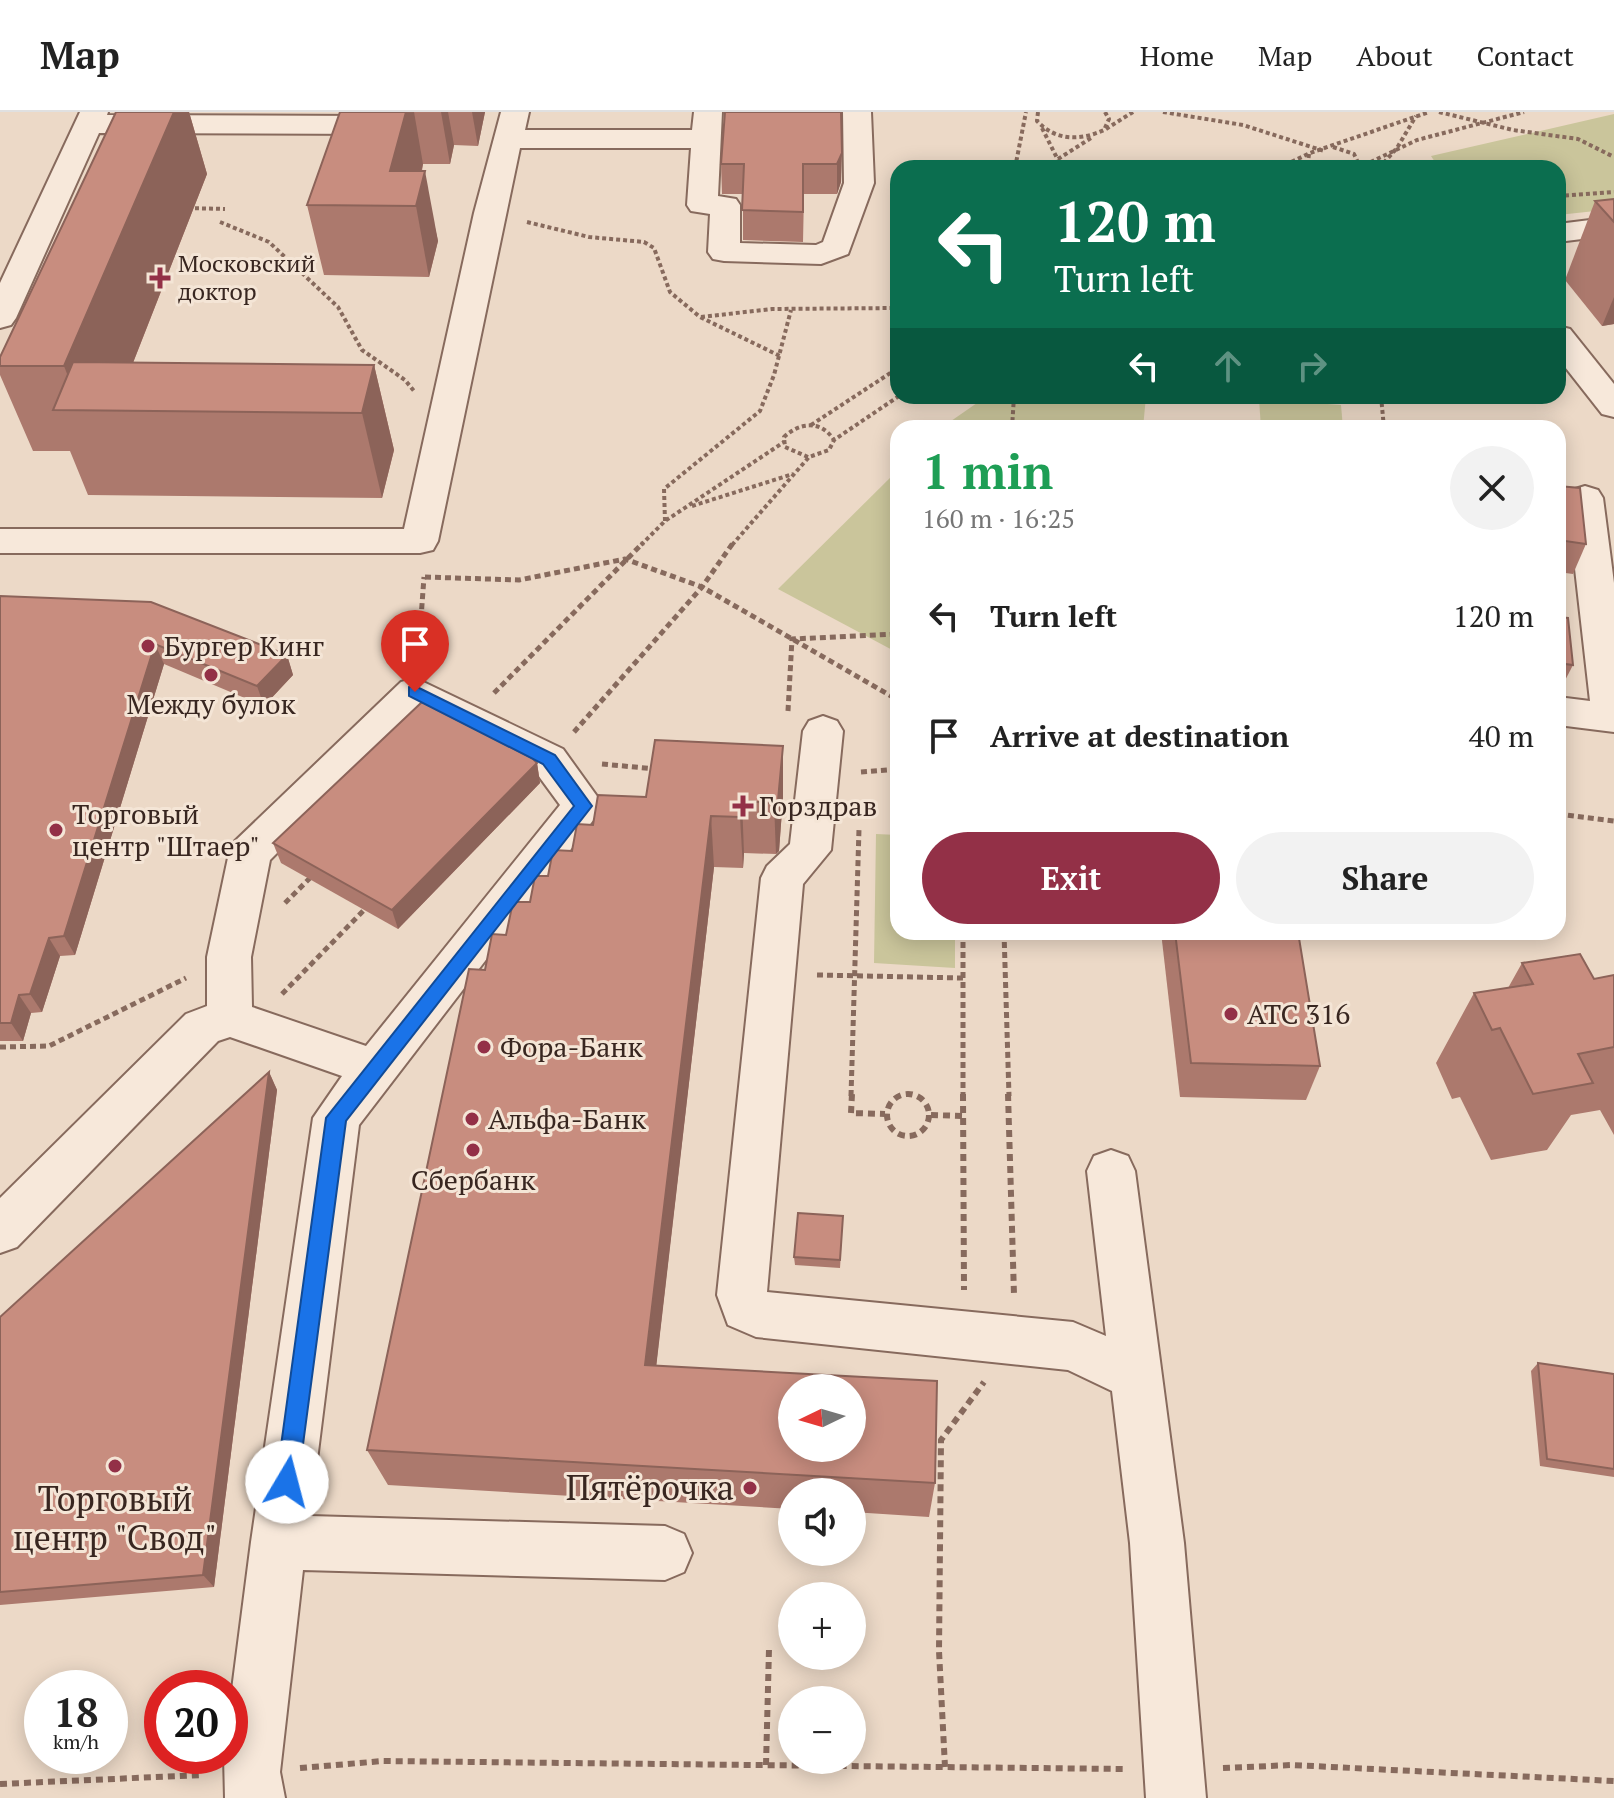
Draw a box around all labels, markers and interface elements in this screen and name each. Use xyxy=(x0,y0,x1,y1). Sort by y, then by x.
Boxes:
text: Map xyxy=(40,30,120,80)
text: Home xyxy=(1140,37,1214,74)
text: Map xyxy=(1258,37,1312,74)
text: About xyxy=(1356,37,1433,74)
text: Contact xyxy=(1477,37,1574,74)
text: 120 m xyxy=(1054,184,1216,258)
icon: left xyxy=(922,192,1026,296)
place label: Московский доктор xyxy=(178,247,315,307)
text: Turn left xyxy=(1054,255,1194,302)
marker: Московский доктор xyxy=(149,267,171,289)
icon: left xyxy=(1122,344,1166,388)
icon: ahead xyxy=(1206,344,1250,388)
icon: right xyxy=(1290,344,1334,388)
text: 1 min xyxy=(922,439,1053,503)
button: close xyxy=(1450,446,1534,530)
text: 160 m · 16:25 xyxy=(922,501,1075,535)
icon: left xyxy=(922,594,966,638)
text: Turn left xyxy=(990,596,1117,636)
text: 120 m xyxy=(1453,596,1534,636)
pin xyxy=(381,610,449,692)
icon: arrive xyxy=(393,622,437,666)
place label: Бургер Кинг xyxy=(164,627,324,664)
marker: Бургер Кинг xyxy=(139,637,157,655)
marker: Между булок xyxy=(202,666,220,684)
place label: Между булок xyxy=(126,685,296,722)
icon: arrive xyxy=(922,714,966,758)
text: Arrive at destination xyxy=(990,716,1289,756)
text: 40 m xyxy=(1469,716,1534,756)
place label: Горздрав xyxy=(759,787,877,824)
place label: Торговый центр "Штаер" xyxy=(72,795,260,864)
marker: Горздрав xyxy=(734,797,752,815)
marker: Торговый центр "Штаер" xyxy=(47,821,65,839)
button: Exit xyxy=(922,832,1220,924)
button: Share xyxy=(1236,832,1534,924)
place label: АТС 316 xyxy=(1247,995,1350,1032)
marker: АТС 316 xyxy=(1222,1005,1240,1023)
place label: Фора-Банк xyxy=(500,1028,643,1065)
marker: Фора-Банк xyxy=(475,1038,493,1056)
place label: Альфа-Банк xyxy=(488,1100,647,1137)
marker: Альфа-Банк xyxy=(463,1110,481,1128)
marker: Сбербанк xyxy=(464,1141,482,1159)
place label: Сбербанк xyxy=(411,1161,536,1198)
north arrow xyxy=(778,1374,866,1462)
map controls xyxy=(778,1374,866,1774)
position arrow xyxy=(245,1440,329,1524)
marker: Торговый центр "Свод" xyxy=(106,1457,124,1475)
place label: Пятёрочка xyxy=(566,1465,734,1510)
place label: Торговый центр "Свод" xyxy=(13,1476,217,1560)
button: sound xyxy=(778,1478,866,1566)
marker: Пятёрочка xyxy=(741,1479,759,1497)
button: + xyxy=(778,1582,866,1670)
speed limit sign: 20 xyxy=(144,1670,248,1774)
text: 18 xyxy=(53,1685,99,1738)
button: − xyxy=(778,1686,866,1774)
text: km/h xyxy=(53,1728,99,1755)

